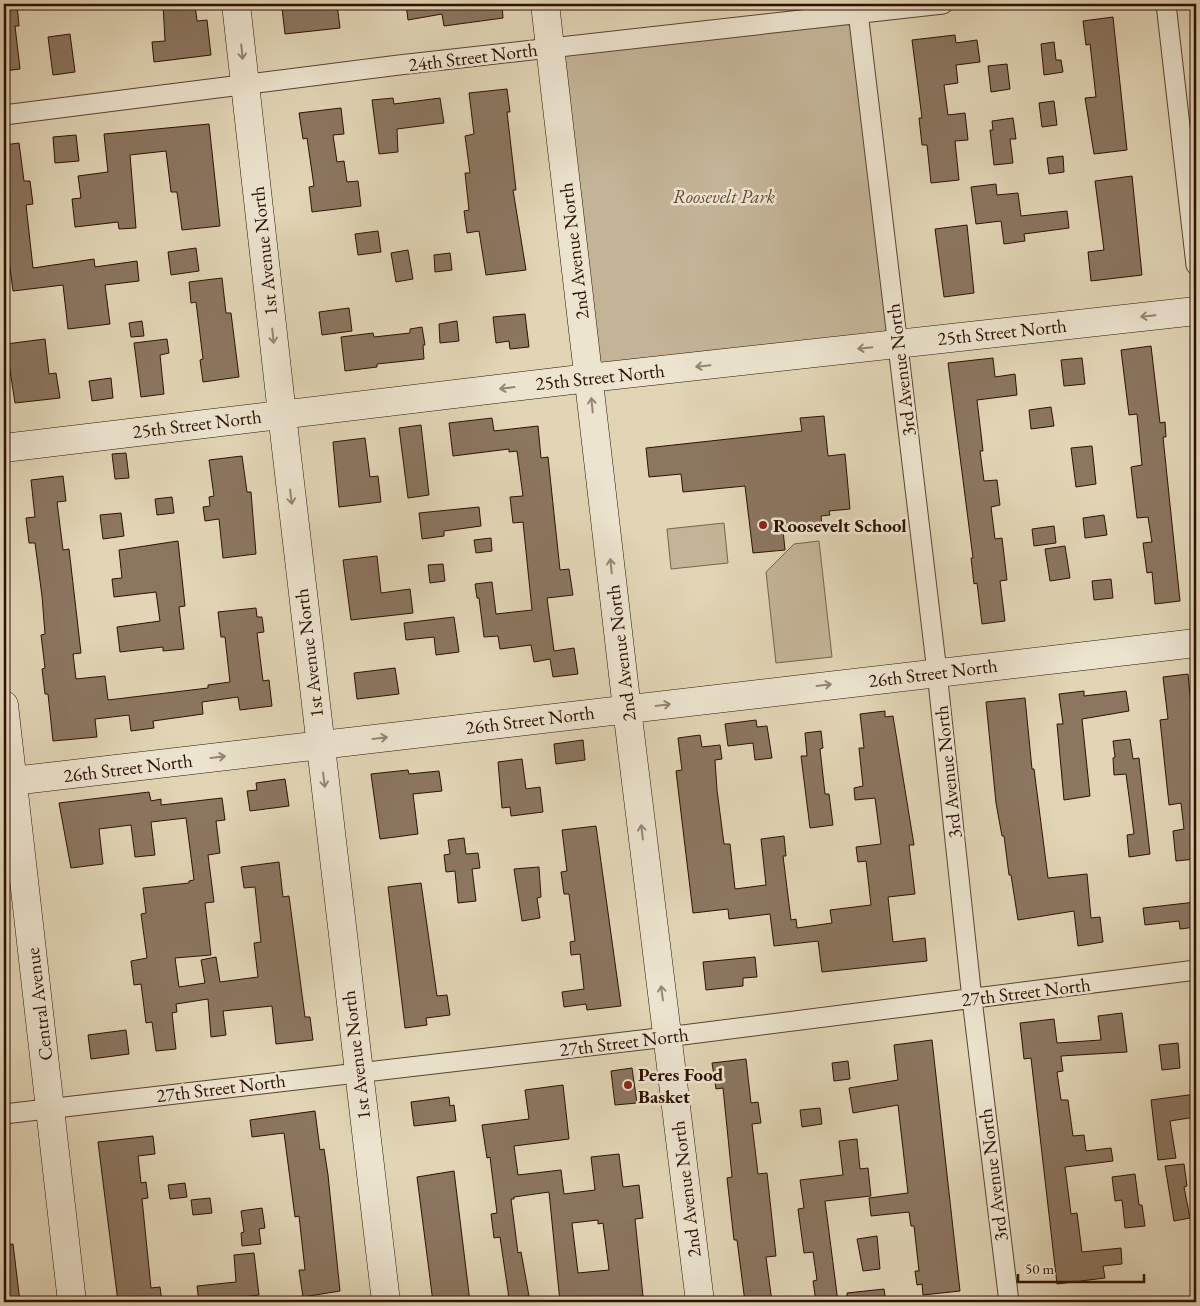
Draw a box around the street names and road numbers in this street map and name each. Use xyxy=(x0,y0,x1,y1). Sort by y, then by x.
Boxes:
street label: 24th Street North xyxy=(407,37,539,77)
street label: 2nd Avenue North xyxy=(553,181,595,321)
street label: 1st Avenue North xyxy=(245,185,283,317)
street label: 3rd Avenue North xyxy=(880,302,922,438)
street label: 25th Street North xyxy=(936,313,1068,351)
street label: 25th Street North xyxy=(534,358,666,396)
street label: 25th Street North xyxy=(131,404,263,444)
street label: 2nd Avenue North xyxy=(600,583,642,723)
street label: 1st Avenue North xyxy=(289,587,329,719)
street label: 26th Street North xyxy=(867,653,999,693)
street label: 26th Street North xyxy=(464,700,596,740)
street label: 3rd Avenue North xyxy=(929,704,967,840)
street label: 26th Street North xyxy=(62,748,194,788)
street label: Central Avenue xyxy=(20,946,58,1062)
street label: 27th Street North xyxy=(960,972,1092,1012)
street label: 1st Avenue North xyxy=(336,989,376,1121)
street label: 27th Street North xyxy=(558,1022,690,1062)
street label: 27th Street North xyxy=(155,1068,287,1108)
street label: 3rd Avenue North xyxy=(972,1107,1014,1243)
street label: 2nd Avenue North xyxy=(665,1119,707,1259)

